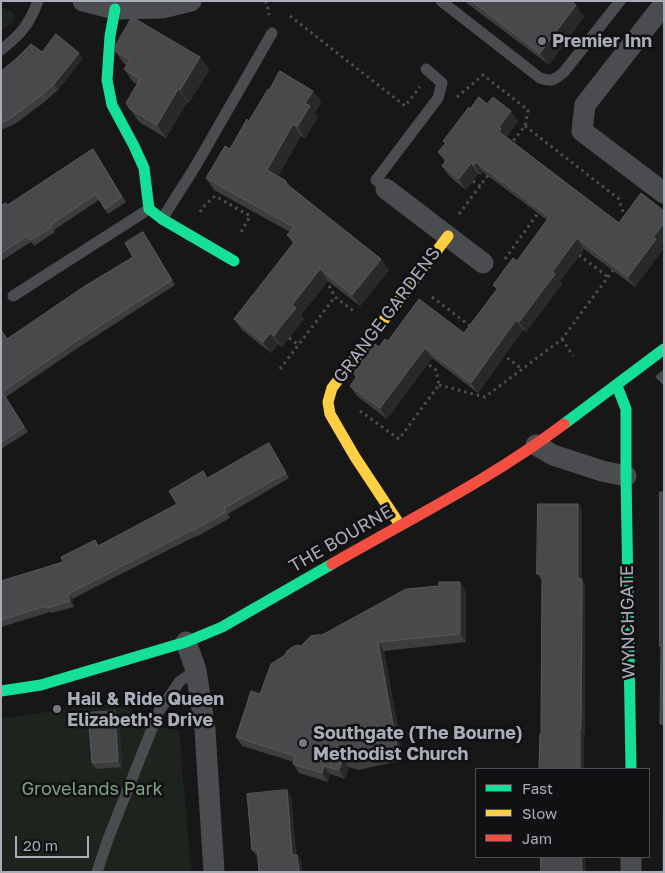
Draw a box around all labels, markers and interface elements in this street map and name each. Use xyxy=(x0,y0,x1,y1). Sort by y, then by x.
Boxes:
place label: Premier Inn xyxy=(552,30,652,52)
marker: Premier Inn xyxy=(536,35,548,47)
street label: GRANGE GARDENS xyxy=(329,243,445,387)
street label: THE BOURNE xyxy=(286,501,396,577)
street label: WYNCHGATE xyxy=(616,565,640,679)
place label: Hail & Ride Queen Elizabeth's Drive xyxy=(67,688,224,731)
marker: Hail & Ride Queen Elizabeth's Drive xyxy=(51,703,63,715)
place label: Southgate (The Bourne) Methodist Church xyxy=(313,722,523,764)
marker: Southgate (The Bourne) Methodist Church xyxy=(297,737,309,749)
legend xyxy=(475,768,650,858)
park label: Grovelands Park xyxy=(21,778,163,800)
text: Fast xyxy=(522,779,553,797)
text: Slow xyxy=(522,804,557,822)
scale bar xyxy=(18,826,91,858)
text: Jam xyxy=(522,829,552,847)
text: 20 m xyxy=(23,836,58,854)

